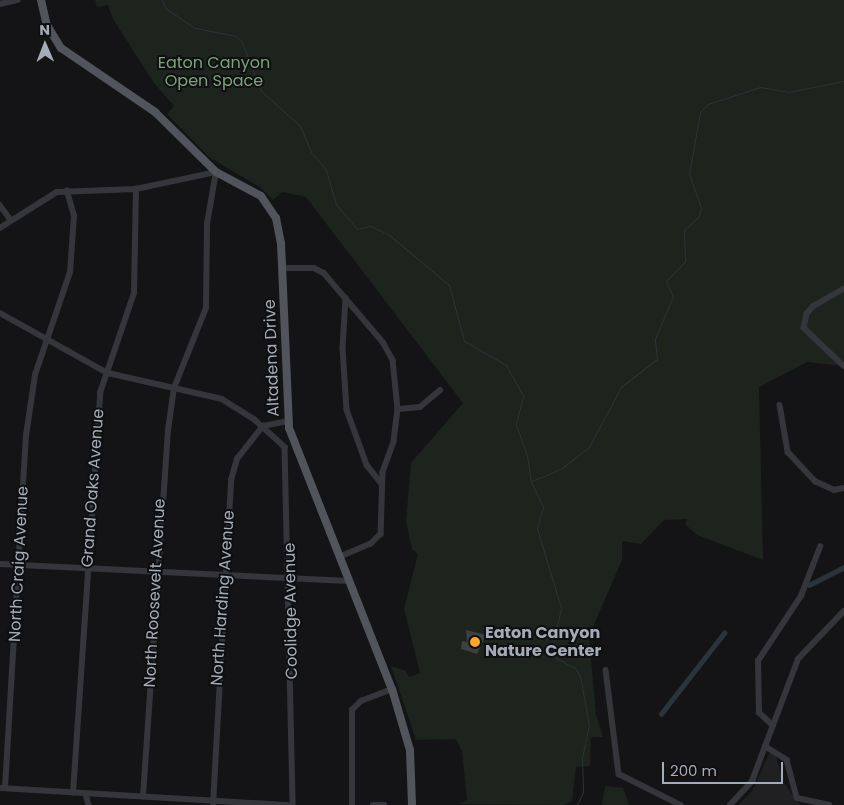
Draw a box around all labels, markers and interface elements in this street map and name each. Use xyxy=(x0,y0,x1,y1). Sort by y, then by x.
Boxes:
north arrow xyxy=(20,20,70,70)
text: N xyxy=(39,20,50,40)
park label: Eaton Canyon Open Space xyxy=(158,53,270,91)
street label: Altadena Drive xyxy=(260,299,284,417)
street label: Grand Oaks Avenue xyxy=(78,408,108,568)
street label: North Craig Avenue xyxy=(5,486,33,642)
street label: North Roosevelt Avenue xyxy=(140,498,170,688)
street label: North Harding Avenue xyxy=(207,510,239,686)
street label: Coolidge Avenue xyxy=(280,543,302,679)
place label: Eaton Canyon Nature Center xyxy=(485,623,601,661)
marker: Eaton Canyon Nature Center xyxy=(469,636,481,648)
scale bar xyxy=(664,752,785,784)
text: 200 m xyxy=(670,760,717,781)

